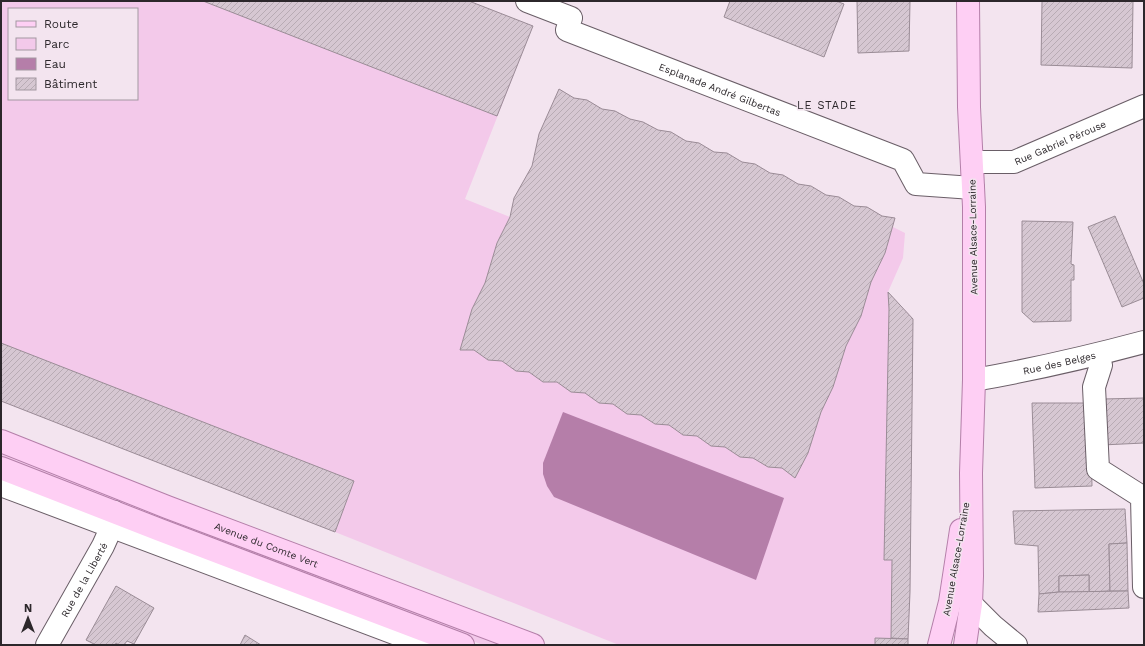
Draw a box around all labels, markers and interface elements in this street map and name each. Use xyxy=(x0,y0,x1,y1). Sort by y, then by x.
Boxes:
legend xyxy=(8,8,138,100)
text: Route xyxy=(44,17,78,31)
text: Parc xyxy=(44,37,70,51)
text: Eau xyxy=(44,57,66,71)
street label: Esplanade André Gilbertas xyxy=(658,61,783,118)
text: Bâtiment xyxy=(44,77,97,91)
district label: LE STADE xyxy=(797,99,857,112)
street label: Rue Gabriel Pérouse xyxy=(1012,118,1108,167)
street label: Avenue Alsace-Lorraine xyxy=(966,179,980,295)
street label: Rue des Belges xyxy=(1022,349,1097,376)
street label: Avenue Alsace-Lorraine xyxy=(941,501,971,617)
street label: Avenue du Comte Vert xyxy=(213,520,321,569)
street label: Rue de la Liberté xyxy=(59,541,109,619)
north arrow xyxy=(8,598,48,638)
text: N xyxy=(24,602,32,615)

